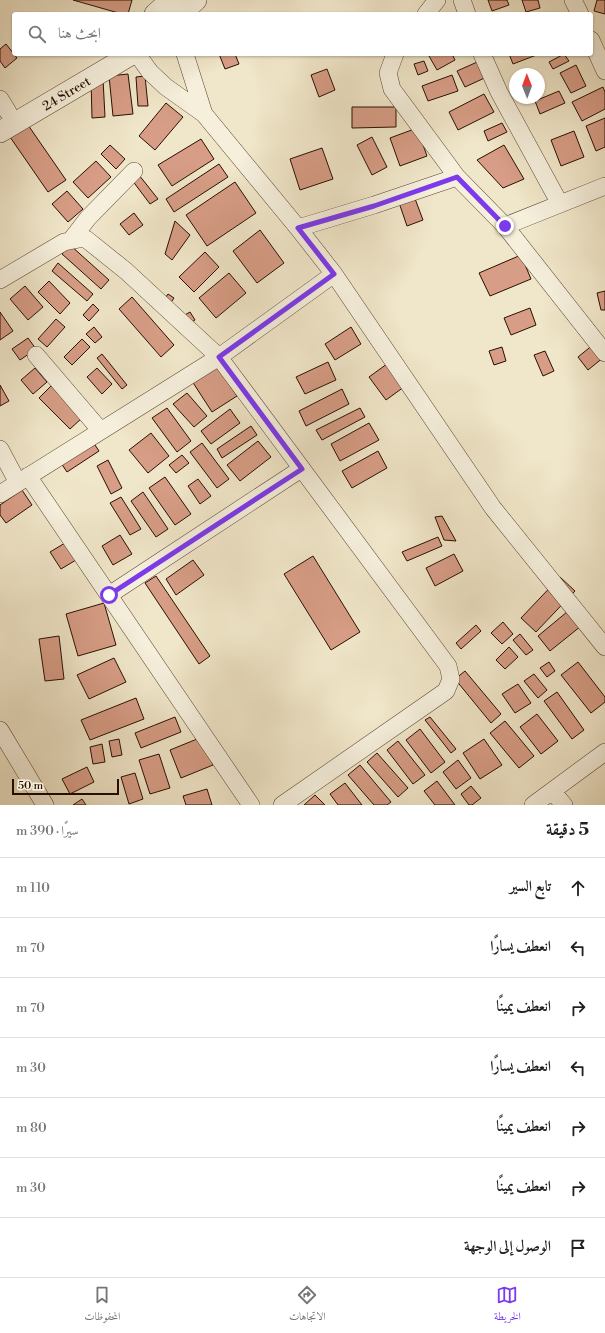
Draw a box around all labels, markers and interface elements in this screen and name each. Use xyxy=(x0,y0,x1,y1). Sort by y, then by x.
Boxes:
search box xyxy=(12,12,593,56)
icon: search xyxy=(26,23,48,45)
text: ابحث هنا xyxy=(58,24,101,43)
north arrow xyxy=(509,68,545,104)
street label: 24 Street xyxy=(40,73,94,114)
route end xyxy=(496,217,514,235)
route start xyxy=(100,586,118,604)
scale bar xyxy=(12,777,119,796)
text: 50 m xyxy=(18,779,43,793)
text: 5 دقيقة xyxy=(546,819,589,841)
text: سيرًا · 390 m xyxy=(16,823,79,839)
text: تابع السير xyxy=(509,877,551,896)
icon: ahead xyxy=(567,877,589,899)
text: 110 m xyxy=(16,880,50,896)
text: انعطف يسارًا xyxy=(490,937,551,956)
icon: left xyxy=(567,937,589,959)
text: 70 m xyxy=(16,940,45,956)
text: انعطف يمينًا xyxy=(496,997,551,1016)
icon: right xyxy=(567,997,589,1019)
text: 70 m xyxy=(16,1000,45,1016)
text: انعطف يسارًا xyxy=(490,1057,551,1076)
icon: left xyxy=(567,1057,589,1079)
text: 30 m xyxy=(16,1060,46,1076)
text: انعطف يمينًا xyxy=(496,1117,551,1136)
icon: right xyxy=(567,1117,589,1139)
text: 80 m xyxy=(16,1120,47,1136)
text: انعطف يمينًا xyxy=(496,1177,551,1196)
icon: right xyxy=(567,1177,589,1199)
text: 30 m xyxy=(16,1180,46,1196)
text: الوصول إلى الوجهة xyxy=(464,1237,551,1256)
icon: arrive xyxy=(567,1237,589,1259)
tab: المحفوظات xyxy=(84,1284,120,1327)
tab: الاتجاهات xyxy=(289,1284,326,1327)
tab: الخريطة xyxy=(494,1284,521,1327)

